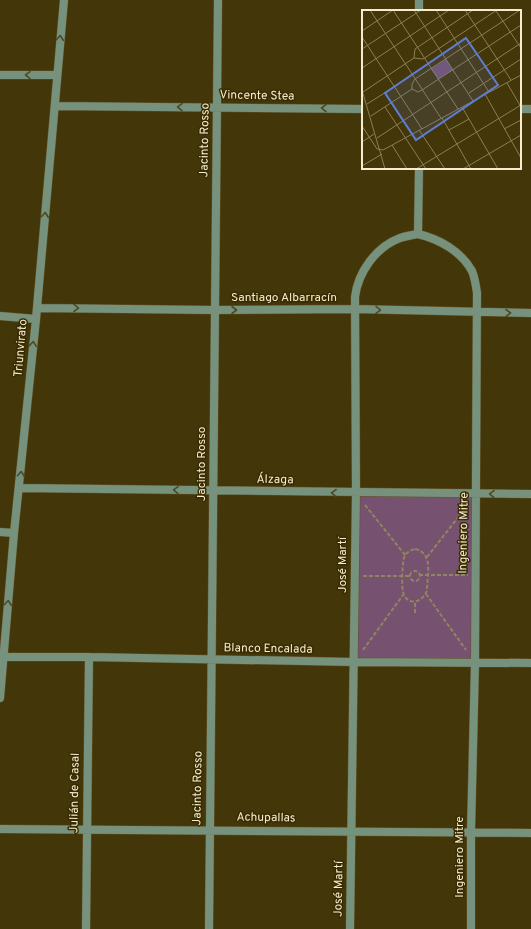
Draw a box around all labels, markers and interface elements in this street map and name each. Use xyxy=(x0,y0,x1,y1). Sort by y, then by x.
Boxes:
inset map xyxy=(362,10,521,169)
one-way arrow xyxy=(56,35,65,41)
one-way arrow xyxy=(25,71,31,79)
street label: Vincente Stea xyxy=(219,87,295,105)
street label: Jacinto Rosso xyxy=(196,102,214,177)
one-way arrow xyxy=(177,103,183,111)
one-way arrow xyxy=(321,104,327,112)
one-way arrow xyxy=(41,212,50,218)
street label: Santiago Albarracín xyxy=(231,290,337,306)
one-way arrow xyxy=(73,304,79,312)
one-way arrow xyxy=(231,306,237,314)
one-way arrow xyxy=(375,306,381,314)
one-way arrow xyxy=(505,308,511,317)
street label: Triunvirato xyxy=(11,318,32,378)
one-way arrow xyxy=(29,341,38,347)
street label: Jacinto Rosso xyxy=(194,426,210,501)
one-way arrow xyxy=(16,471,25,477)
street label: Álzaga xyxy=(256,472,294,488)
one-way arrow xyxy=(173,486,179,494)
one-way arrow xyxy=(331,489,337,497)
one-way arrow xyxy=(489,490,495,498)
street label: Ingeniero Mitre xyxy=(455,492,473,574)
street label: José Martí xyxy=(335,536,351,593)
one-way arrow xyxy=(4,600,13,606)
street label: Blanco Encalada xyxy=(223,640,313,658)
street label: Jacinto Rosso xyxy=(189,750,207,825)
street label: Julián de Casal xyxy=(66,753,84,833)
street label: Achupallas xyxy=(236,809,296,827)
street label: Ingeniero Mitre xyxy=(452,816,468,898)
street label: José Martí xyxy=(331,860,348,917)

